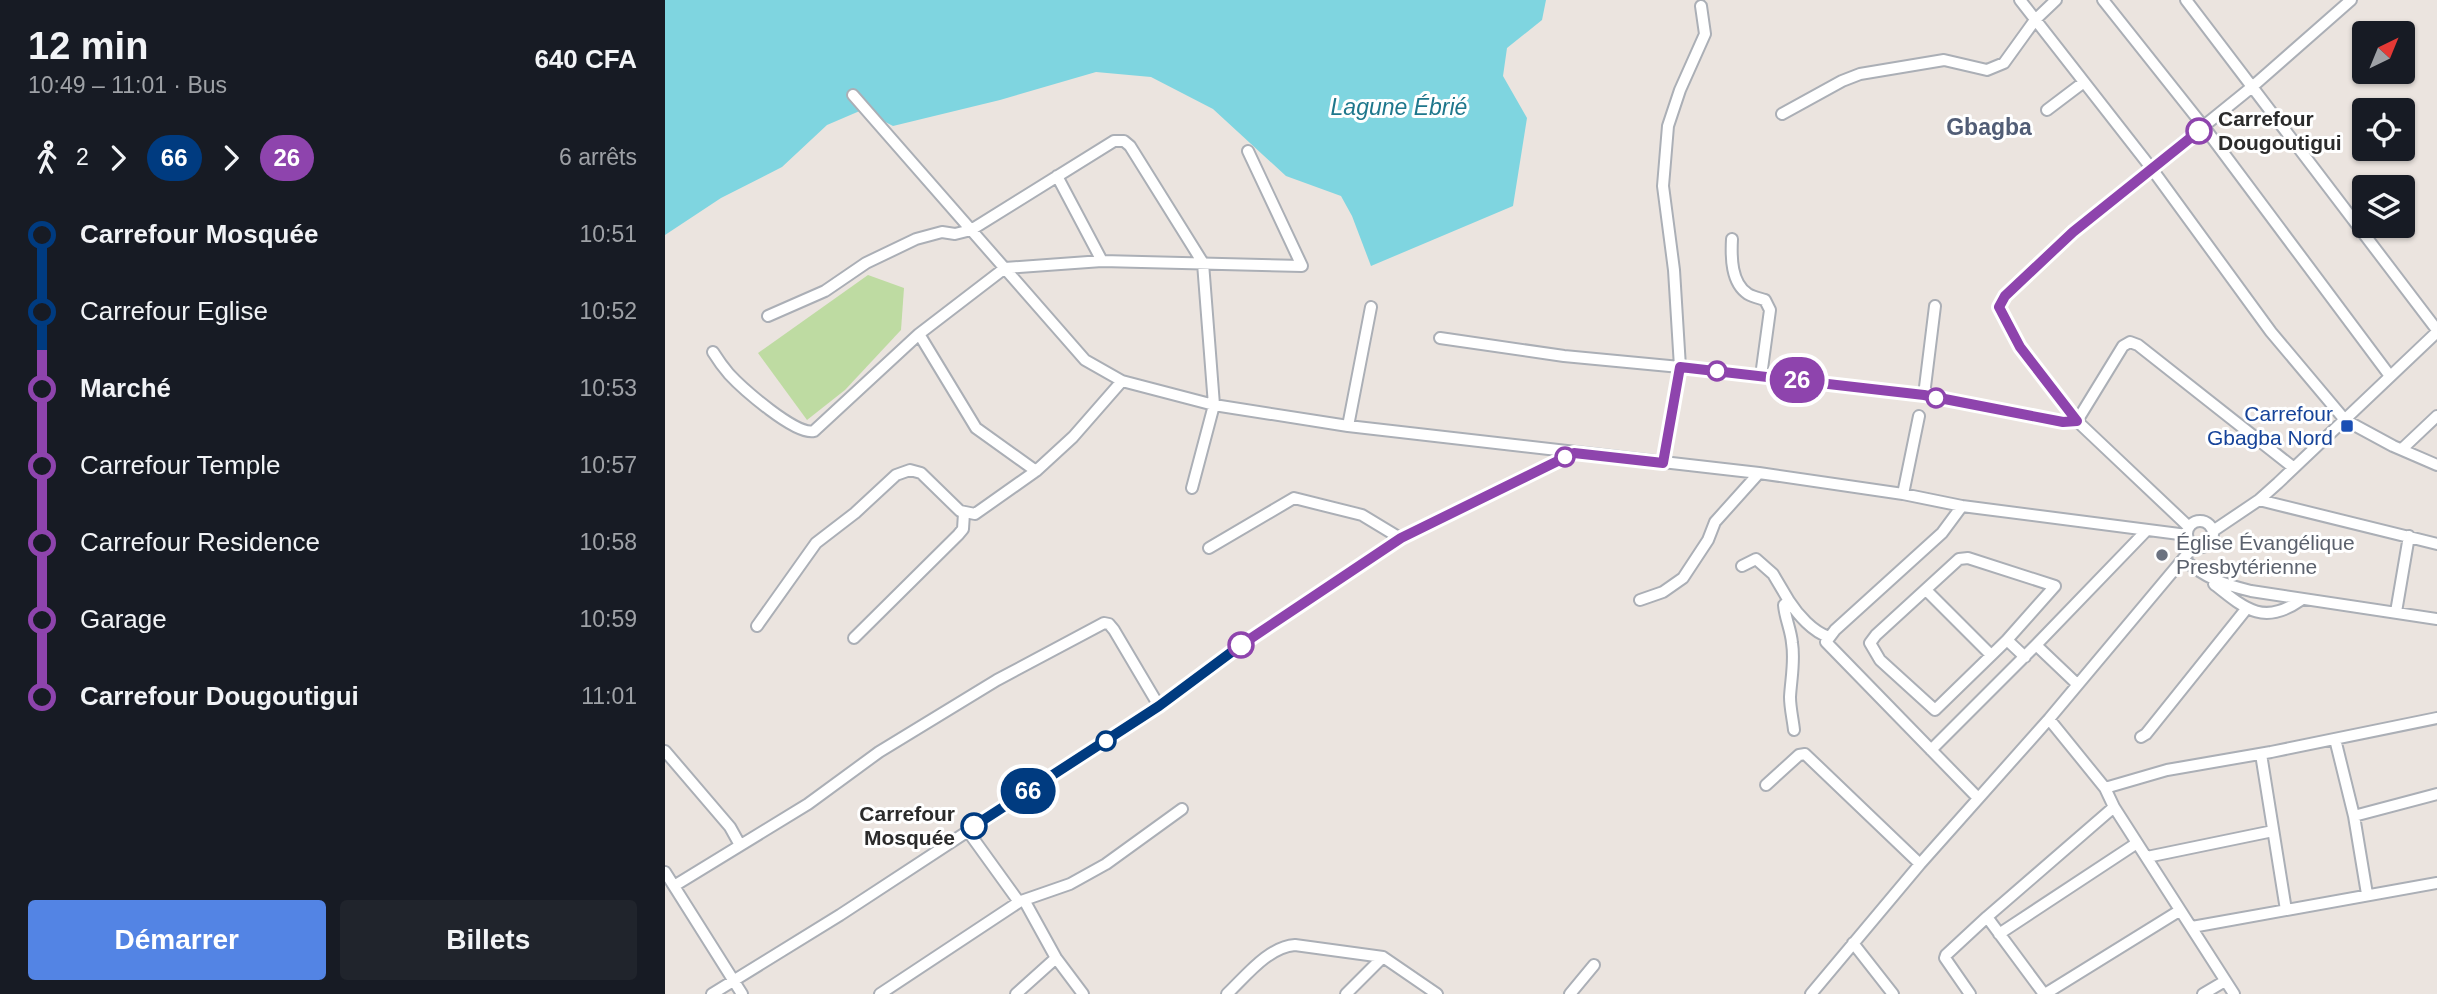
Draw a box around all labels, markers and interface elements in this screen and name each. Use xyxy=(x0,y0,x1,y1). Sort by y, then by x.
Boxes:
north arrow xyxy=(2352,21,2415,84)
map controls xyxy=(2352,21,2415,238)
text: 12 min xyxy=(28,25,148,67)
text: 640 CFA xyxy=(534,44,637,74)
text: 10:49 – 11:01 · Bus xyxy=(28,72,227,98)
water label: Lagune Ébrié xyxy=(1331,94,1467,120)
button: locate xyxy=(2352,98,2415,161)
place label: Carrefour Dougoutigui xyxy=(2218,107,2342,154)
district label: Gbagba xyxy=(1946,114,2032,140)
marker: Carrefour Dougoutigui xyxy=(2186,118,2212,144)
icon: walk xyxy=(28,139,66,177)
icon: forward xyxy=(99,139,137,177)
icon: forward xyxy=(212,139,250,177)
text: 2 xyxy=(76,144,89,170)
text: 66 xyxy=(161,144,188,171)
text: 26 xyxy=(274,144,300,171)
text: 6 arrêts xyxy=(559,144,637,170)
button: layers xyxy=(2352,175,2415,238)
text: Carrefour Mosquée xyxy=(80,219,318,249)
text: 10:51 xyxy=(579,221,637,247)
text: Carrefour Eglise xyxy=(80,296,268,326)
text: 10:52 xyxy=(579,298,637,324)
line badge: 26 xyxy=(1765,357,1829,403)
unlabelled marker xyxy=(1707,361,1727,381)
text: 26 xyxy=(1784,366,1810,393)
text: Marché xyxy=(80,373,171,403)
text: 10:53 xyxy=(579,375,637,401)
unlabelled marker xyxy=(1926,388,1946,408)
place label: Carrefour Gbagba Nord xyxy=(2207,402,2333,449)
marker: Carrefour Gbagba Nord xyxy=(2339,418,2355,434)
unlabelled marker xyxy=(1555,447,1575,467)
text: Carrefour Temple xyxy=(80,450,280,480)
text: 10:57 xyxy=(579,452,637,478)
text: Carrefour Residence xyxy=(80,527,320,557)
text: 10:58 xyxy=(579,529,637,555)
place label: Église Évangélique Presbytérienne xyxy=(2176,531,2355,578)
marker: Église Évangélique Presbytérienne xyxy=(2154,547,2170,563)
text: Garage xyxy=(80,604,167,634)
text: 10:59 xyxy=(579,606,637,632)
unlabelled marker xyxy=(1228,632,1254,658)
text: Carrefour Dougoutigui xyxy=(80,681,359,711)
text: 11:01 xyxy=(581,683,637,709)
unlabelled marker xyxy=(1096,731,1116,751)
line badge: 66 xyxy=(997,768,1059,814)
text: 66 xyxy=(1015,777,1041,804)
place label: Carrefour Mosquée xyxy=(859,802,955,849)
marker: Carrefour Mosquée xyxy=(961,813,987,839)
button: Démarrer xyxy=(28,900,326,980)
button: Billets xyxy=(340,900,637,980)

